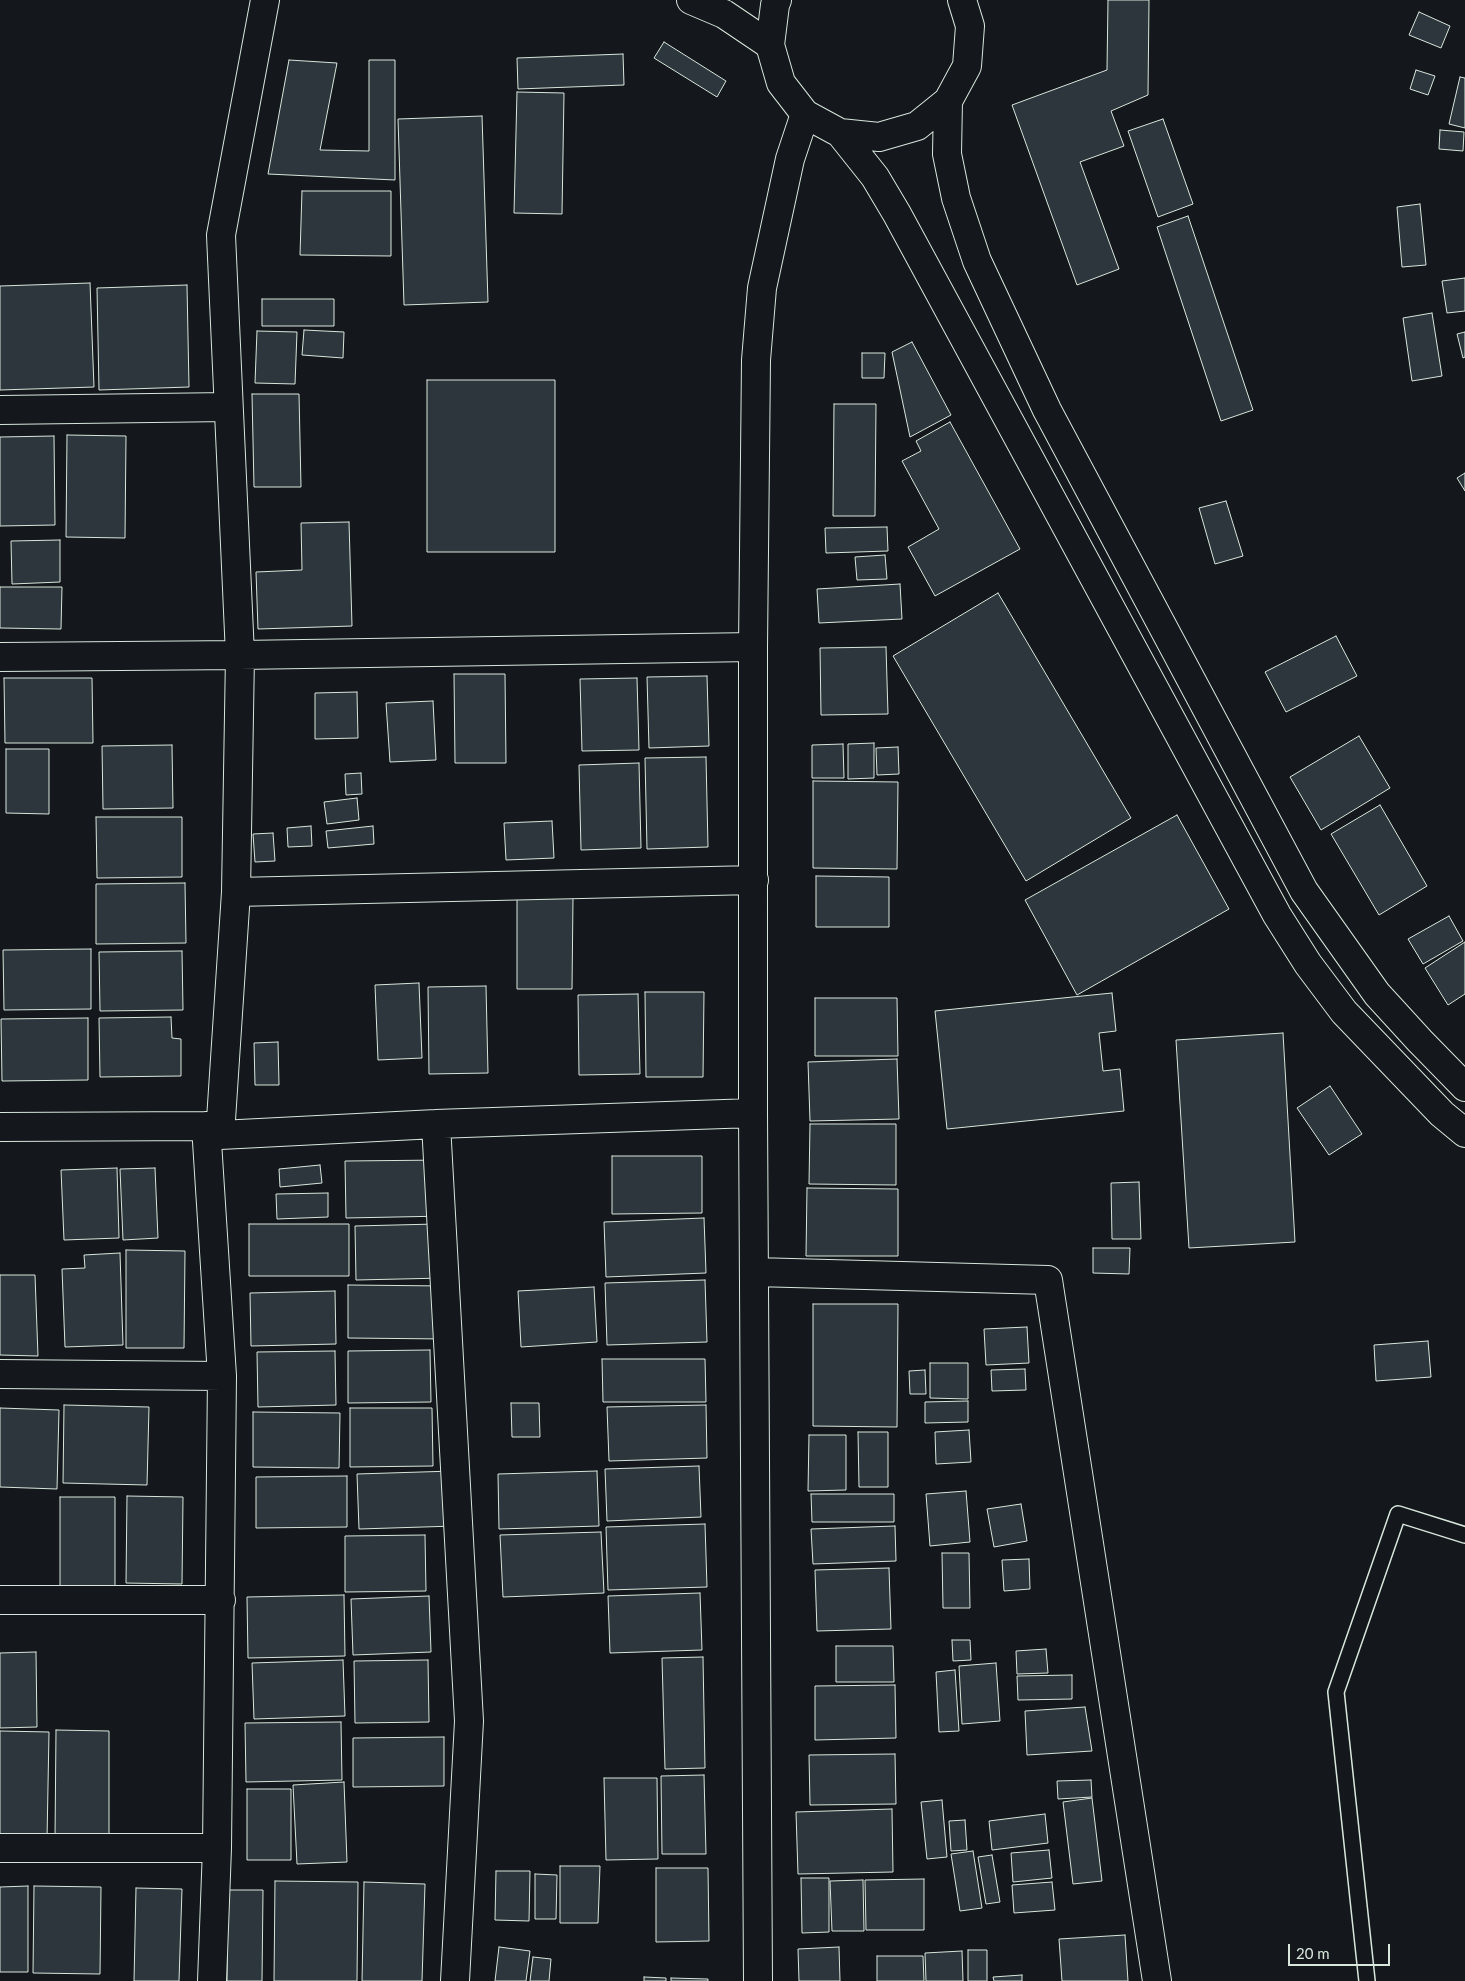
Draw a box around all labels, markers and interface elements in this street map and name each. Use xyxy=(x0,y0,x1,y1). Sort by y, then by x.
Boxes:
scale bar xyxy=(1290,1934,1392,1966)
text: 20 m xyxy=(1296,1944,1330,1962)

